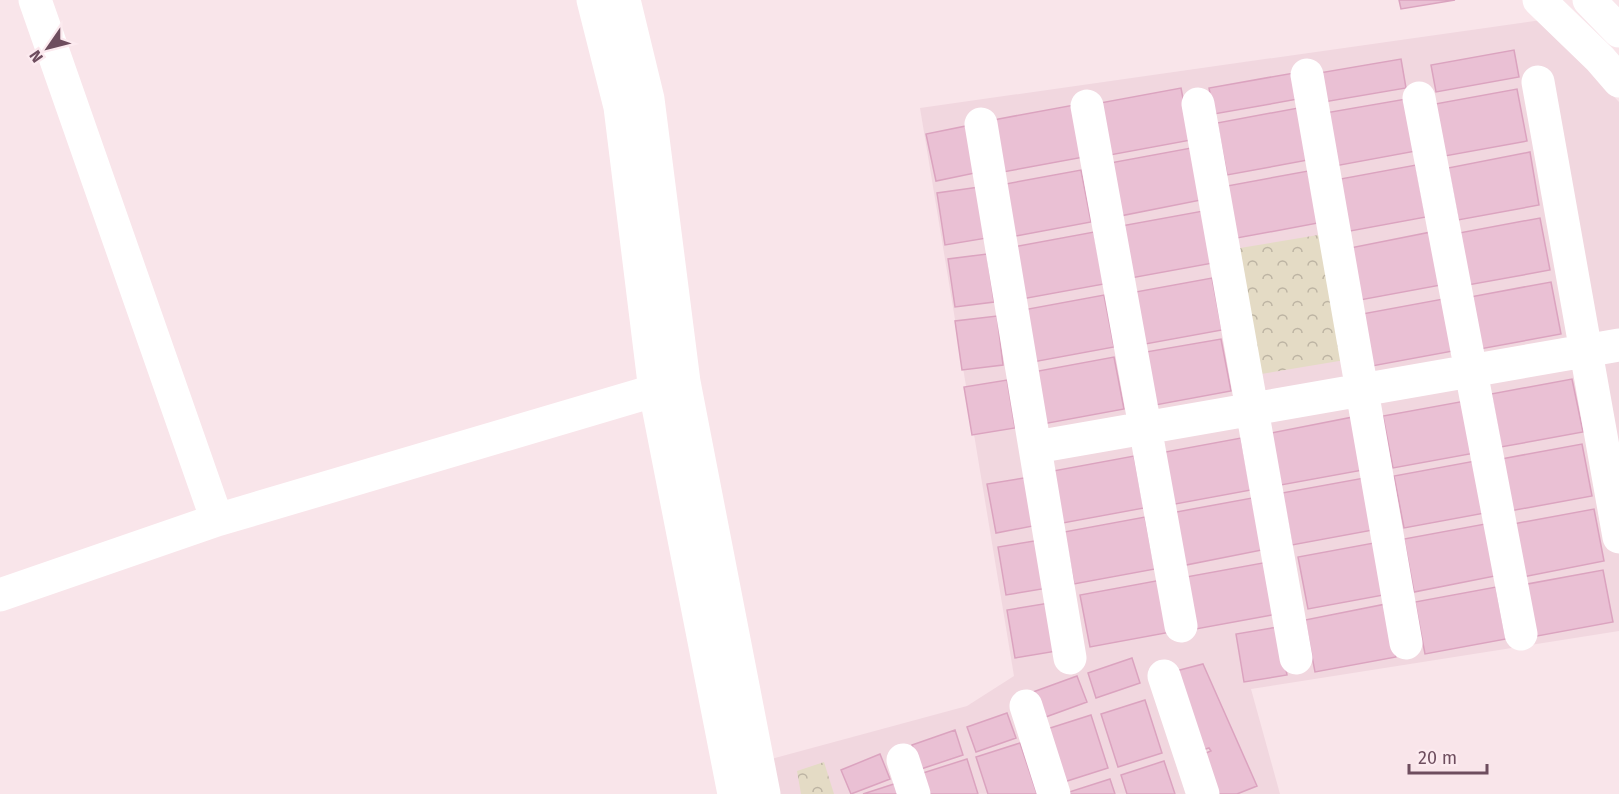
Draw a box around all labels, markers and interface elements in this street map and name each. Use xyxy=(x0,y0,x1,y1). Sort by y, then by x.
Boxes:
north arrow xyxy=(18,18,78,78)
text: N xyxy=(25,47,47,66)
scale bar xyxy=(1409,737,1487,775)
text: 20 m xyxy=(1418,747,1457,769)

